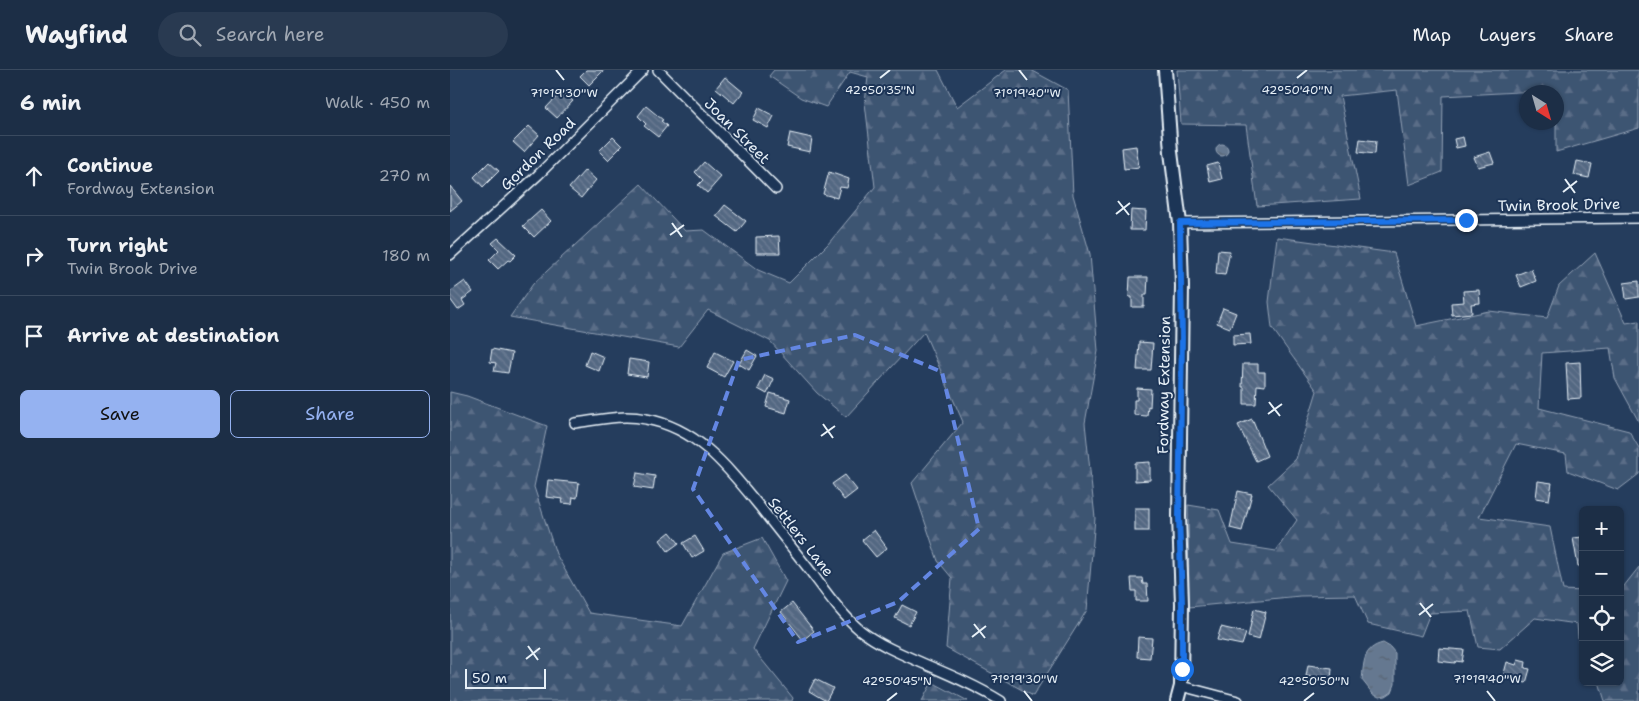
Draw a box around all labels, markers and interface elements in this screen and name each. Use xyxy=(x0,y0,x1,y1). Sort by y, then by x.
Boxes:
search box xyxy=(158,12,508,57)
text: Wayfind xyxy=(25,19,128,51)
icon: search xyxy=(176,21,204,49)
text: Search here xyxy=(216,22,324,47)
text: Map xyxy=(1413,23,1451,47)
text: Layers xyxy=(1479,23,1536,47)
text: Share xyxy=(1564,23,1614,47)
text: 42°50'35"N xyxy=(845,82,915,98)
text: 42°50'40"N xyxy=(1261,82,1333,98)
text: 71°19'30"W xyxy=(530,85,598,101)
text: 71°19'40"W xyxy=(993,85,1061,101)
north arrow xyxy=(1519,85,1564,130)
text: 6 min xyxy=(20,89,81,117)
text: Walk · 450 m xyxy=(325,92,430,113)
street label: Joan Street xyxy=(700,94,774,168)
street label: Gordon Road xyxy=(496,113,580,195)
text: Continue xyxy=(67,153,153,178)
icon: ahead xyxy=(20,162,48,190)
text: 270 m xyxy=(379,165,430,186)
text: Fordway Extension xyxy=(67,178,214,199)
street label: Twin Brook Drive xyxy=(1497,194,1621,216)
route end xyxy=(1455,209,1478,232)
text: Turn right xyxy=(67,233,168,258)
icon: right xyxy=(20,242,48,270)
text: 180 m xyxy=(382,245,430,266)
text: Twin Brook Drive xyxy=(67,258,198,279)
street label: Fordway Extension xyxy=(1153,316,1175,454)
icon: arrive xyxy=(20,322,48,350)
text: Arrive at destination xyxy=(67,323,279,348)
button: Save xyxy=(20,390,220,438)
button: Share xyxy=(230,390,430,438)
street label: Settlers Lane xyxy=(764,493,838,581)
map controls xyxy=(1579,506,1624,686)
button: + xyxy=(1579,506,1624,551)
button: − xyxy=(1579,551,1624,596)
button: locate xyxy=(1579,596,1624,641)
button: layers xyxy=(1579,641,1624,686)
route start xyxy=(1171,658,1194,681)
scale bar xyxy=(465,666,546,689)
text: 50 m xyxy=(472,669,507,687)
text: 71°19'30"W xyxy=(990,671,1058,687)
text: 71°19'40"W xyxy=(1453,671,1521,687)
text: 42°50'45"N xyxy=(862,673,932,689)
text: 42°50'50"N xyxy=(1279,673,1349,689)

